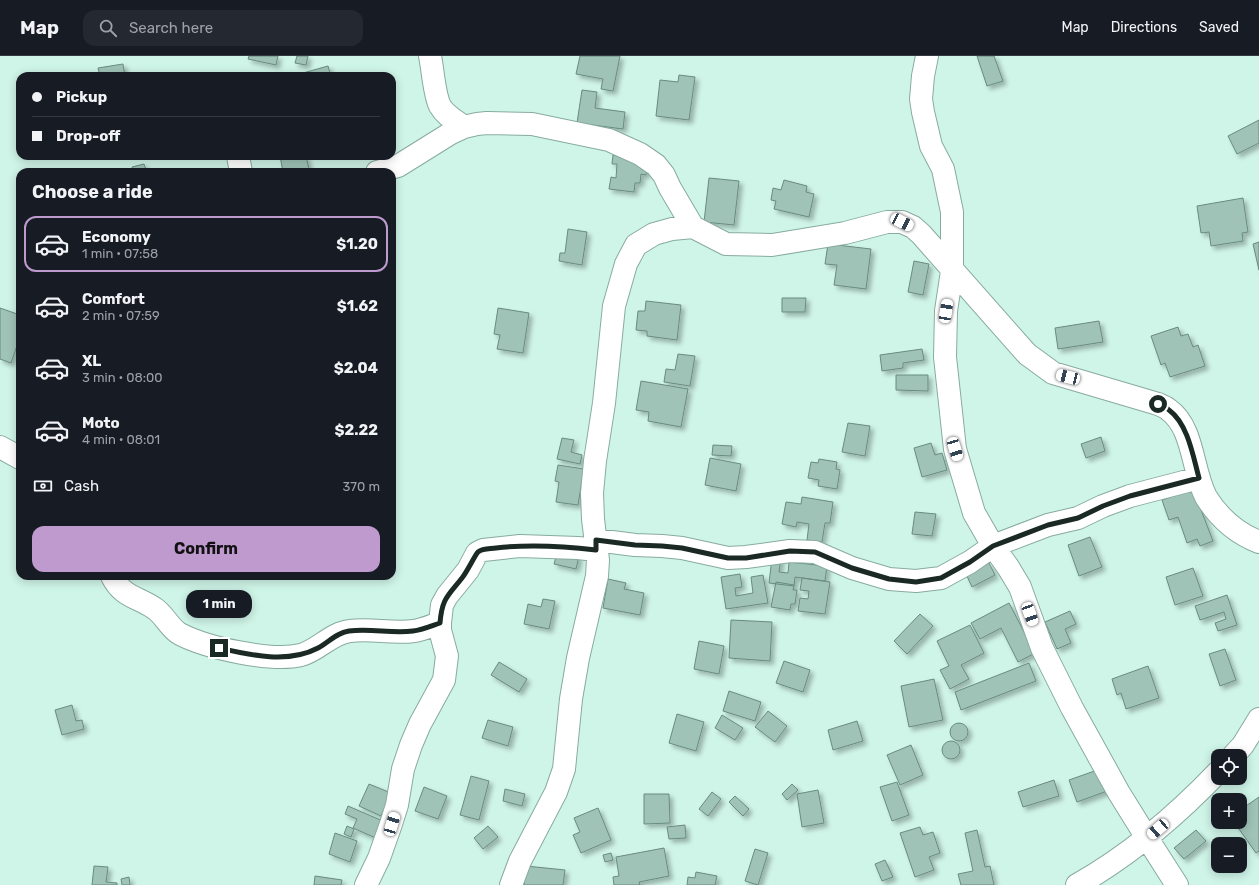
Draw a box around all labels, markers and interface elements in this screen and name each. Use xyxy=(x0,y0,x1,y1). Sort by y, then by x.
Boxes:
search box xyxy=(83,10,363,46)
text: Map xyxy=(20,16,59,39)
icon: search xyxy=(97,17,119,39)
text: Search here xyxy=(129,19,213,37)
text: Map xyxy=(1062,19,1089,36)
text: Directions xyxy=(1111,19,1177,36)
text: Saved xyxy=(1199,19,1239,36)
text: Pickup xyxy=(56,88,107,106)
text: Drop-off xyxy=(56,127,120,145)
text: Choose a ride xyxy=(32,181,153,203)
car xyxy=(889,211,915,233)
icon: car xyxy=(34,226,70,262)
text: Economy xyxy=(82,228,151,246)
text: $1.20 xyxy=(336,235,378,253)
text: 1 min · 07:58 xyxy=(82,246,158,261)
icon: car xyxy=(34,288,70,324)
text: Comfort xyxy=(82,290,145,308)
text: $1.62 xyxy=(337,297,378,315)
car xyxy=(938,298,954,324)
text: 2 min · 07:59 xyxy=(82,308,160,323)
icon: car xyxy=(34,350,70,386)
text: XL xyxy=(82,352,101,370)
text: $2.04 xyxy=(334,359,378,377)
car xyxy=(1055,368,1081,386)
text: 3 min · 08:00 xyxy=(82,370,163,385)
route start xyxy=(1149,395,1167,413)
icon: car xyxy=(34,412,70,448)
text: Moto xyxy=(82,414,120,432)
text: $2.22 xyxy=(334,421,378,439)
text: 4 min · 08:01 xyxy=(82,432,160,447)
car xyxy=(946,436,964,462)
icon: cash xyxy=(32,475,54,497)
text: Cash xyxy=(64,477,99,495)
text: 370 m xyxy=(343,479,380,494)
button: Confirm xyxy=(32,526,380,572)
callout: 1 min xyxy=(186,590,252,618)
text: 1 min xyxy=(202,596,236,611)
car xyxy=(1020,601,1040,627)
route end xyxy=(210,639,228,657)
map controls xyxy=(1211,749,1247,873)
button: locate xyxy=(1211,749,1247,785)
button: + xyxy=(1211,793,1247,829)
car xyxy=(383,811,401,837)
car xyxy=(1145,817,1171,841)
button: − xyxy=(1211,837,1247,873)

